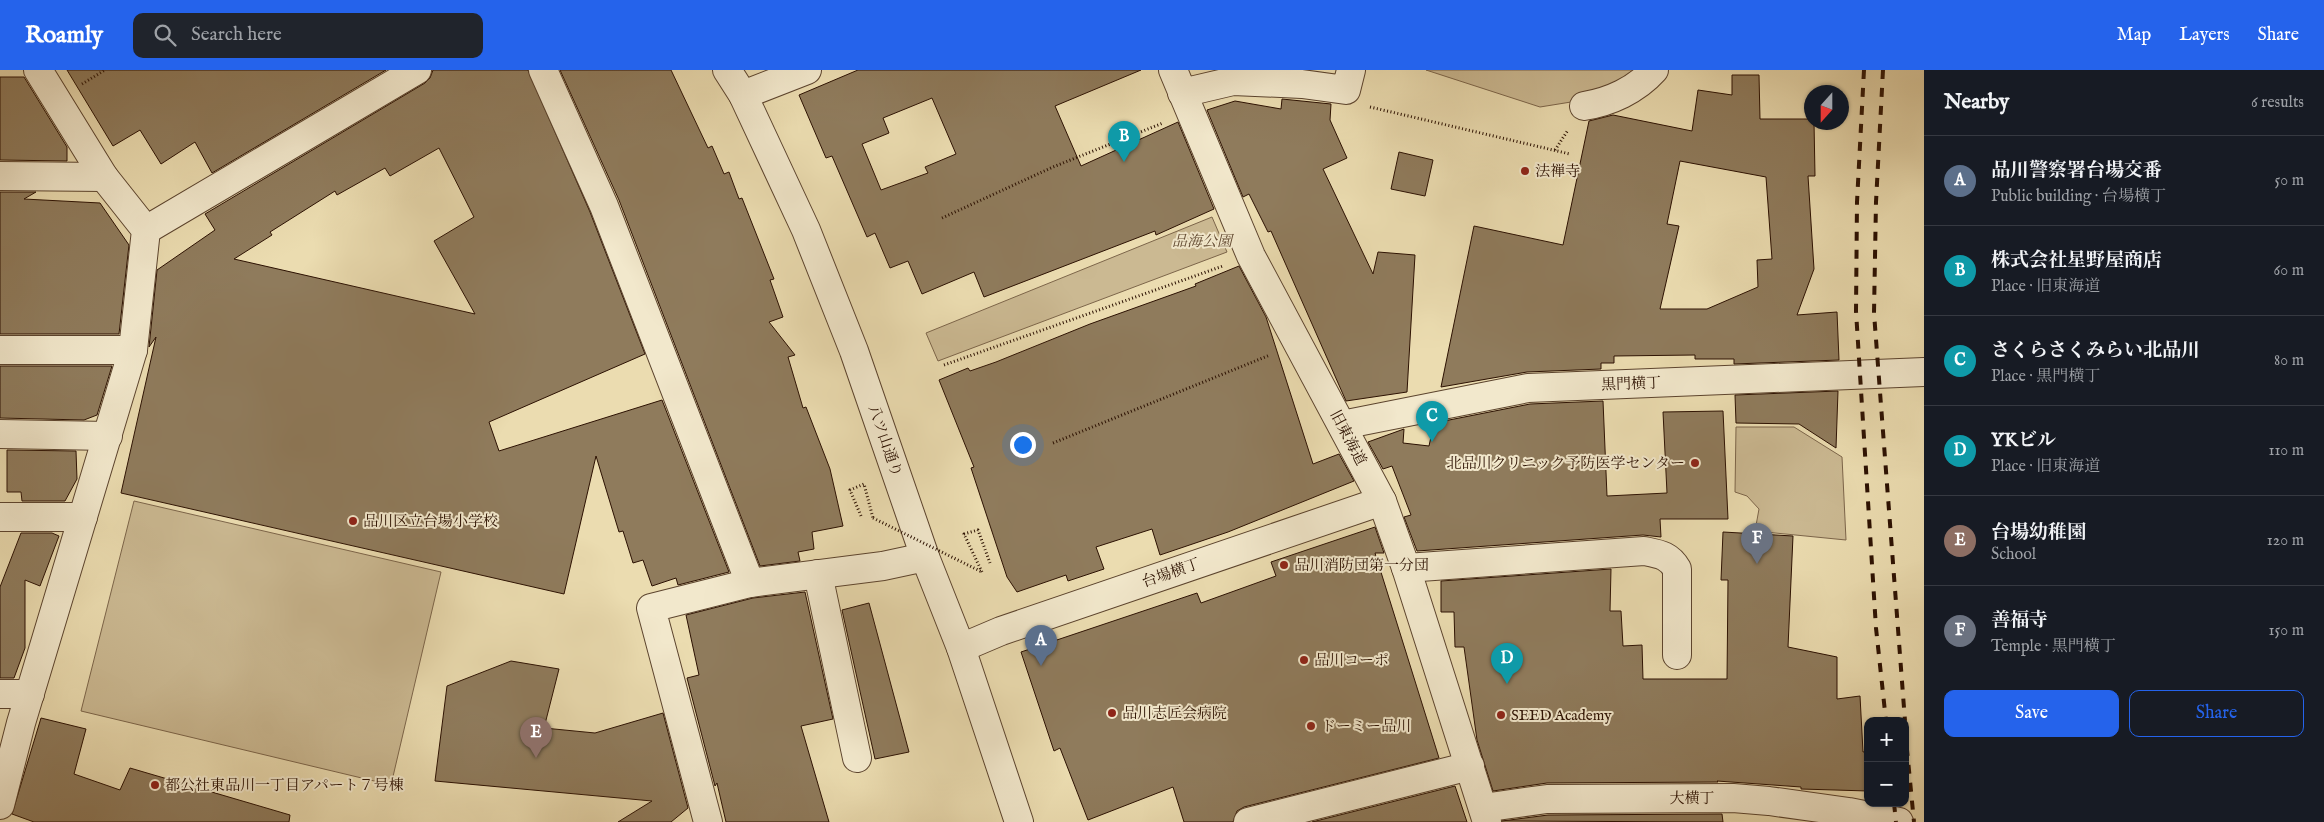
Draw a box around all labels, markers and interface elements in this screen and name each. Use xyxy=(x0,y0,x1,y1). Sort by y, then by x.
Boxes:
search box xyxy=(133,13,483,58)
text: Roamly xyxy=(25,20,103,51)
icon: search xyxy=(151,21,179,49)
text: Search here xyxy=(191,23,282,47)
text: Map xyxy=(2117,24,2151,47)
text: Layers xyxy=(2179,24,2230,47)
text: Share xyxy=(2258,24,2299,47)
north arrow xyxy=(1804,85,1849,130)
text: Nearby xyxy=(1944,89,2009,116)
text: 6 results xyxy=(2251,93,2304,113)
pin: B xyxy=(1108,121,1140,162)
text: 品川警察署台場交番 xyxy=(1991,159,2162,183)
place label: 法禅寺 xyxy=(1535,162,1580,181)
marker: 法禅寺 xyxy=(1519,165,1531,177)
text: A xyxy=(1955,171,1965,191)
text: 50 m xyxy=(2275,171,2304,191)
text: Public building · 台場横丁 xyxy=(1991,187,2166,207)
park label: 品海公園 xyxy=(1172,232,1235,251)
text: 株式会社星野屋商店 xyxy=(1991,249,2162,273)
text: B xyxy=(1955,261,1965,281)
text: 60 m xyxy=(2274,261,2304,281)
text: Place · 旧東海道 xyxy=(1991,277,2100,297)
text: さくらさくみらい北品川 xyxy=(1991,339,2200,363)
text: C xyxy=(1954,351,1966,371)
text: 80 m xyxy=(2274,351,2304,371)
text: Place · 黒門横丁 xyxy=(1991,367,2100,387)
street label: 黒門横丁 xyxy=(1601,373,1661,395)
pin: C xyxy=(1416,401,1448,442)
street label: 八ツ山通り xyxy=(864,402,906,480)
street label: 旧東海道 xyxy=(1326,407,1370,469)
text: YKビル xyxy=(1991,429,2056,453)
your location xyxy=(1010,432,1036,458)
text: D xyxy=(1954,441,1966,461)
text: 110 m xyxy=(2268,441,2304,461)
place label: 北品川クリニック予防医学センター xyxy=(1446,454,1685,473)
marker: 北品川クリニック予防医学センター xyxy=(1689,457,1701,469)
text: Place · 旧東海道 xyxy=(1991,457,2100,477)
place label: 品川区立台場小学校 xyxy=(363,512,498,531)
marker: 品川区立台場小学校 xyxy=(347,515,359,527)
text: 台場幼稚園 xyxy=(1991,521,2086,545)
pin: F xyxy=(1741,523,1773,564)
text: E xyxy=(1954,531,1966,551)
text: 120 m xyxy=(2267,531,2304,551)
text: School xyxy=(1991,545,2036,565)
street label: 台場横丁 xyxy=(1140,554,1202,592)
place label: 品川消防団第一分団 xyxy=(1294,556,1429,575)
marker: 品川消防団第一分団 xyxy=(1278,559,1290,571)
text: 善福寺 xyxy=(1991,609,2048,633)
text: F xyxy=(1955,621,1965,641)
text: 150 m xyxy=(2269,621,2304,641)
pin: A xyxy=(1025,625,1057,666)
text: Temple · 黒門横丁 xyxy=(1991,637,2116,657)
pin: D xyxy=(1491,643,1523,684)
place label: 品川コーポ xyxy=(1314,651,1389,670)
marker: 品川コーポ xyxy=(1298,654,1310,666)
button: Save xyxy=(1944,690,2119,737)
button: Share xyxy=(2129,690,2304,737)
place label: 品川志匠会病院 xyxy=(1122,704,1227,723)
place label: SEED Academy xyxy=(1511,706,1612,725)
marker: 品川志匠会病院 xyxy=(1106,707,1118,719)
marker: SEED Academy xyxy=(1495,709,1507,721)
pin: E xyxy=(520,717,552,758)
place label: ドーミー品川 xyxy=(1321,717,1411,736)
map controls xyxy=(1864,717,1909,807)
button: + xyxy=(1864,717,1909,762)
marker: ドーミー品川 xyxy=(1305,720,1317,732)
button: − xyxy=(1864,762,1909,807)
place label: 都公社東品川一丁目アパート７号棟 xyxy=(165,776,404,795)
marker: 都公社東品川一丁目アパート７号棟 xyxy=(149,779,161,791)
street label: 大横丁 xyxy=(1669,789,1715,808)

